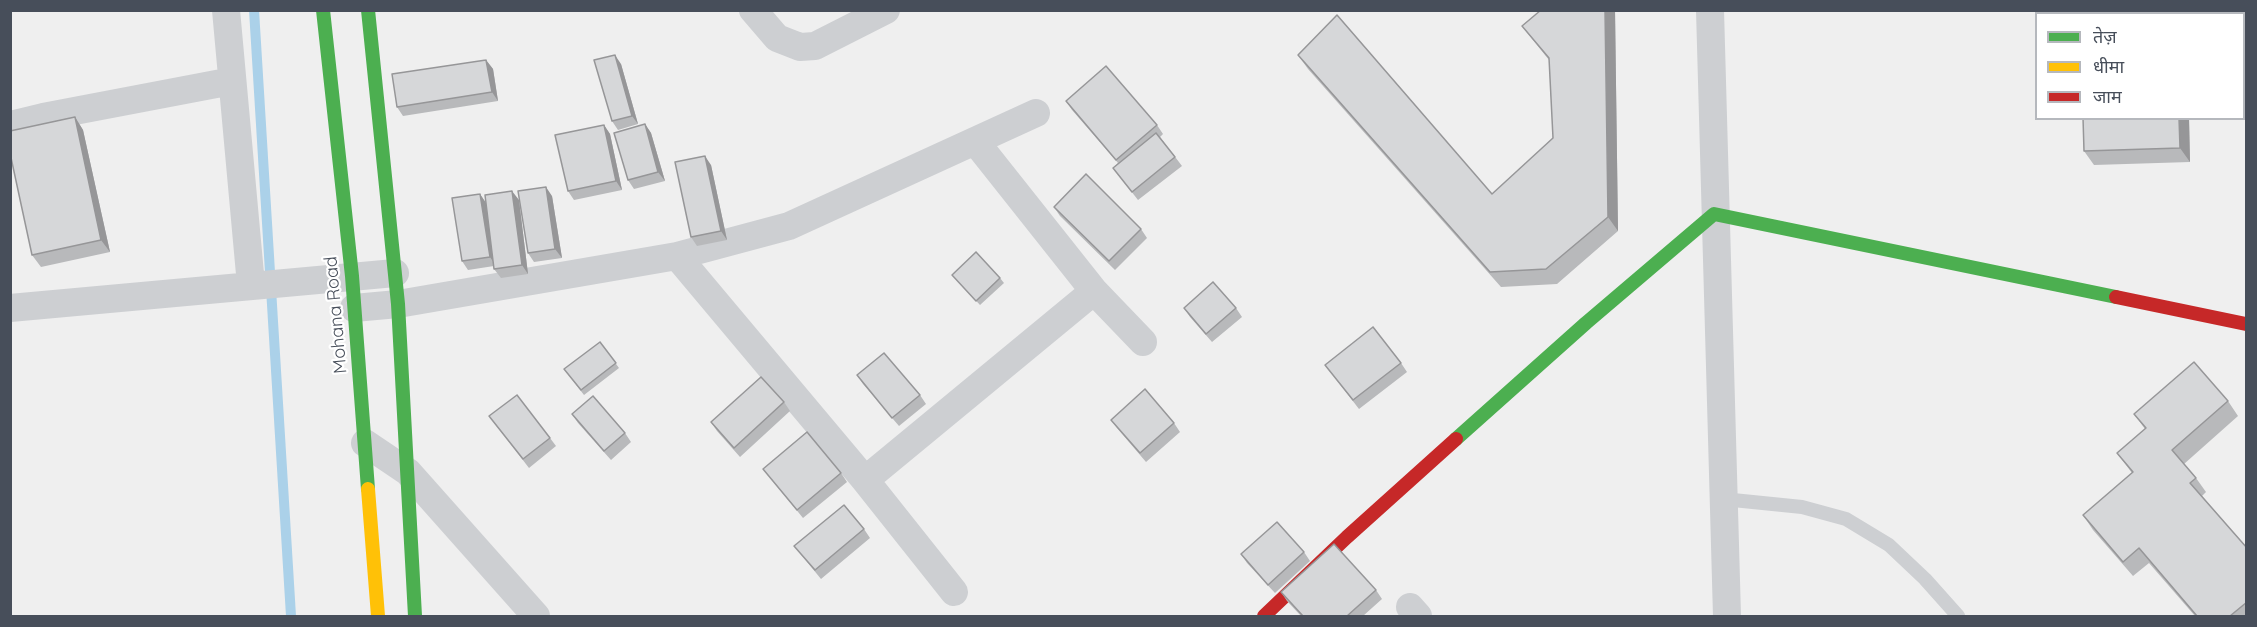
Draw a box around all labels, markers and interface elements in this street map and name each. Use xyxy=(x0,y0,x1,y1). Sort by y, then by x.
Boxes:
legend xyxy=(2035,12,2245,120)
text: तेज़ xyxy=(2093,25,2117,48)
text: धीमा xyxy=(2093,55,2124,78)
text: जाम xyxy=(2093,85,2122,108)
street label: Mohana Road xyxy=(320,255,352,375)

